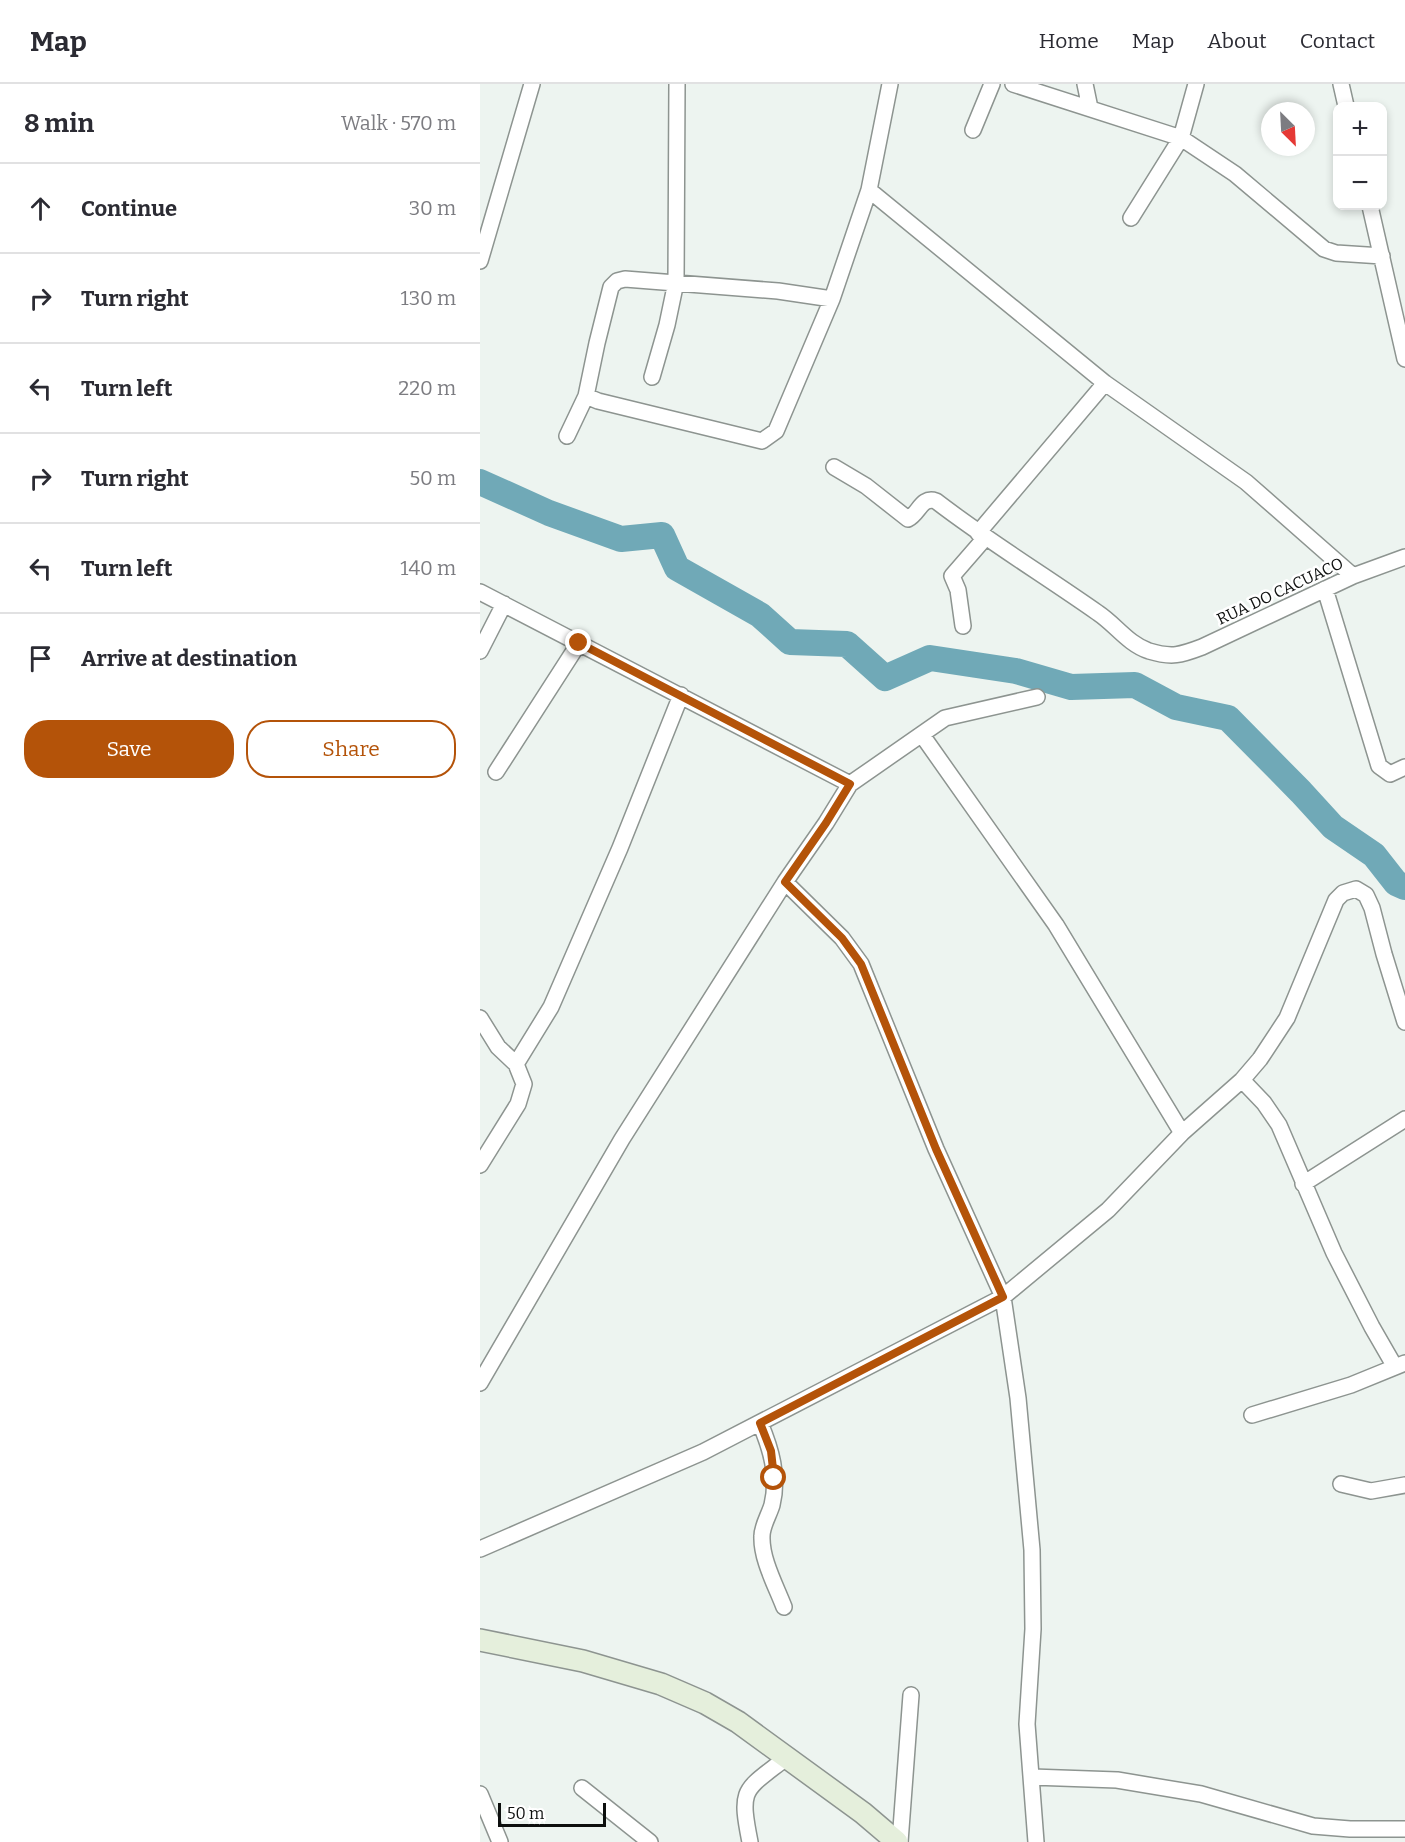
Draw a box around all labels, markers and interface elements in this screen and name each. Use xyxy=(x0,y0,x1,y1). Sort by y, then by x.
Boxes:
text: Map xyxy=(30,25,87,58)
text: Home xyxy=(1039,28,1099,54)
text: Map xyxy=(1132,28,1174,54)
text: About xyxy=(1207,28,1267,54)
text: Contact xyxy=(1300,28,1375,54)
north arrow xyxy=(1261,102,1315,156)
map controls xyxy=(1333,102,1387,210)
button: + xyxy=(1333,102,1387,156)
text: 8 min xyxy=(24,108,94,139)
text: Walk · 570 m xyxy=(341,111,456,135)
button: − xyxy=(1333,156,1387,210)
icon: ahead xyxy=(24,192,57,225)
text: Continue xyxy=(81,195,177,222)
text: 30 m xyxy=(409,196,456,220)
icon: right xyxy=(24,282,57,315)
text: Turn right xyxy=(81,285,189,312)
text: 130 m xyxy=(401,286,456,310)
icon: left xyxy=(24,372,57,405)
text: Turn left xyxy=(81,375,173,402)
text: 220 m xyxy=(398,376,456,400)
icon: right xyxy=(24,462,57,495)
text: Turn right xyxy=(81,465,189,492)
text: 50 m xyxy=(409,466,456,490)
icon: left xyxy=(24,552,57,585)
street label: RUA DO CACUACO xyxy=(1214,553,1346,629)
text: Turn left xyxy=(81,555,173,582)
text: 140 m xyxy=(400,556,456,580)
route end xyxy=(565,629,591,655)
icon: arrive xyxy=(24,642,57,675)
text: Arrive at destination xyxy=(81,645,297,672)
button: Save xyxy=(24,720,234,778)
button: Share xyxy=(246,720,456,778)
route start xyxy=(760,1464,786,1490)
scale bar xyxy=(498,1800,606,1828)
text: 50 m xyxy=(507,1804,544,1823)

